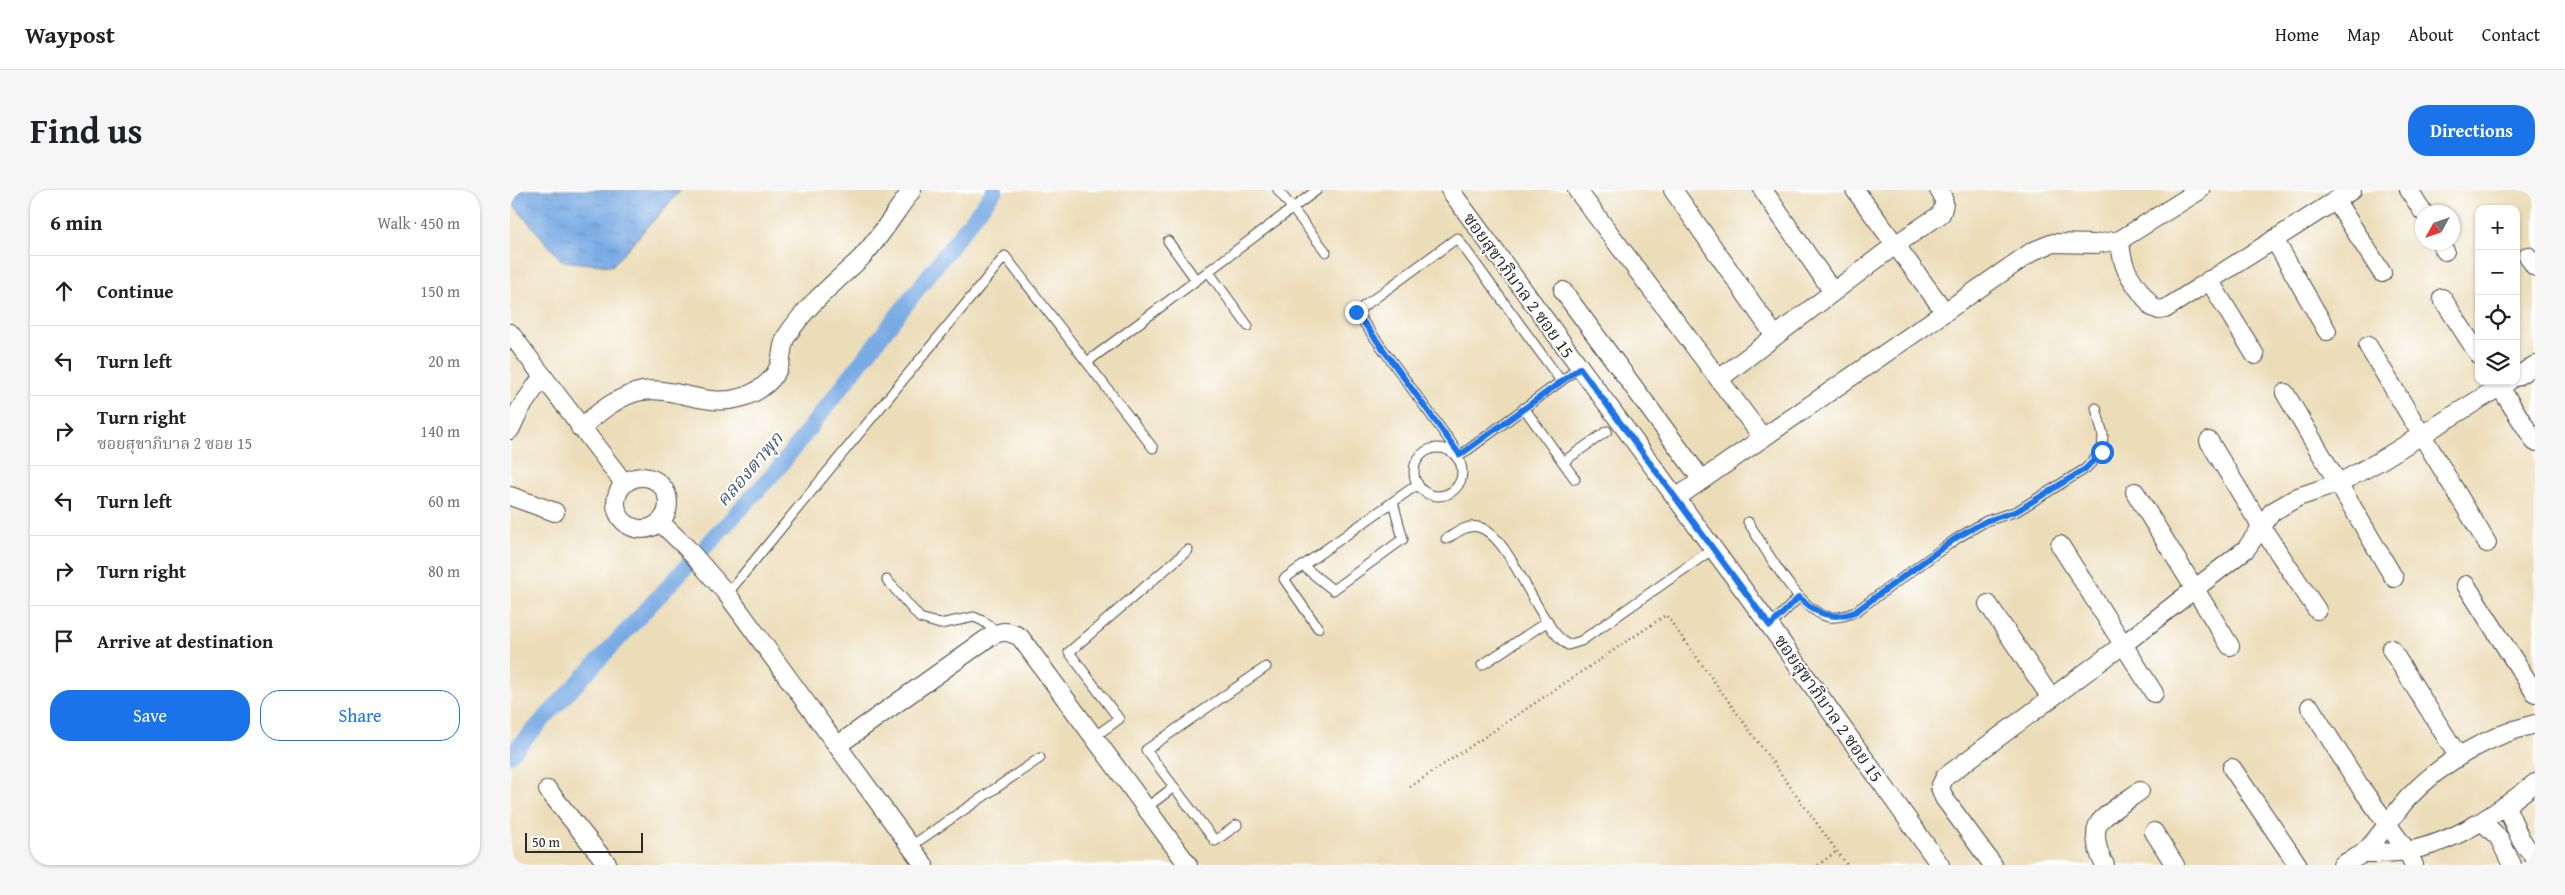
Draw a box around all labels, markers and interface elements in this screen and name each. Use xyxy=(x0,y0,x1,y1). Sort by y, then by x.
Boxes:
text: Waypost xyxy=(25,17,115,52)
text: Home xyxy=(2275,21,2319,48)
text: Map xyxy=(2347,21,2380,48)
text: About xyxy=(2408,21,2454,48)
text: Contact xyxy=(2482,21,2540,48)
text: Find us xyxy=(30,105,143,156)
button: Directions xyxy=(2408,105,2535,156)
north arrow xyxy=(2415,205,2460,250)
map controls xyxy=(2475,205,2520,385)
button: + xyxy=(2475,205,2520,250)
street label: ซอยสุขาภิบาล 2 ซอย 15 xyxy=(1457,206,1581,364)
text: 6 min xyxy=(50,207,102,238)
text: Walk · 450 m xyxy=(377,211,460,235)
button: − xyxy=(2475,250,2520,295)
icon: ahead xyxy=(50,277,78,305)
text: Continue xyxy=(97,277,174,305)
text: 150 m xyxy=(420,279,460,303)
button: locate xyxy=(2475,295,2520,340)
route end xyxy=(1345,301,1368,324)
button: layers xyxy=(2475,340,2520,385)
icon: left xyxy=(50,347,78,375)
text: Turn left xyxy=(97,347,172,375)
text: 20 m xyxy=(428,349,460,373)
text: Turn right xyxy=(97,403,186,431)
icon: right xyxy=(50,417,78,445)
text: 140 m xyxy=(420,419,460,443)
water label: คลองตาพุก xyxy=(709,425,790,512)
text: ซอยสุขาภิบาล 2 ซอย 15 xyxy=(97,431,252,455)
route start xyxy=(2091,441,2114,464)
icon: left xyxy=(50,487,78,515)
text: Turn left xyxy=(97,487,172,515)
text: 60 m xyxy=(428,489,460,513)
icon: right xyxy=(50,557,78,585)
text: Turn right xyxy=(97,557,186,585)
text: 80 m xyxy=(428,559,460,583)
icon: arrive xyxy=(50,627,78,655)
text: Arrive at destination xyxy=(97,627,273,655)
street label: ซอยสุขาภิบาล 2 ซอย 15 xyxy=(1768,629,1890,787)
button: Save xyxy=(50,690,250,741)
button: Share xyxy=(260,690,460,741)
scale bar xyxy=(525,830,642,853)
text: 50 m xyxy=(532,832,560,852)

